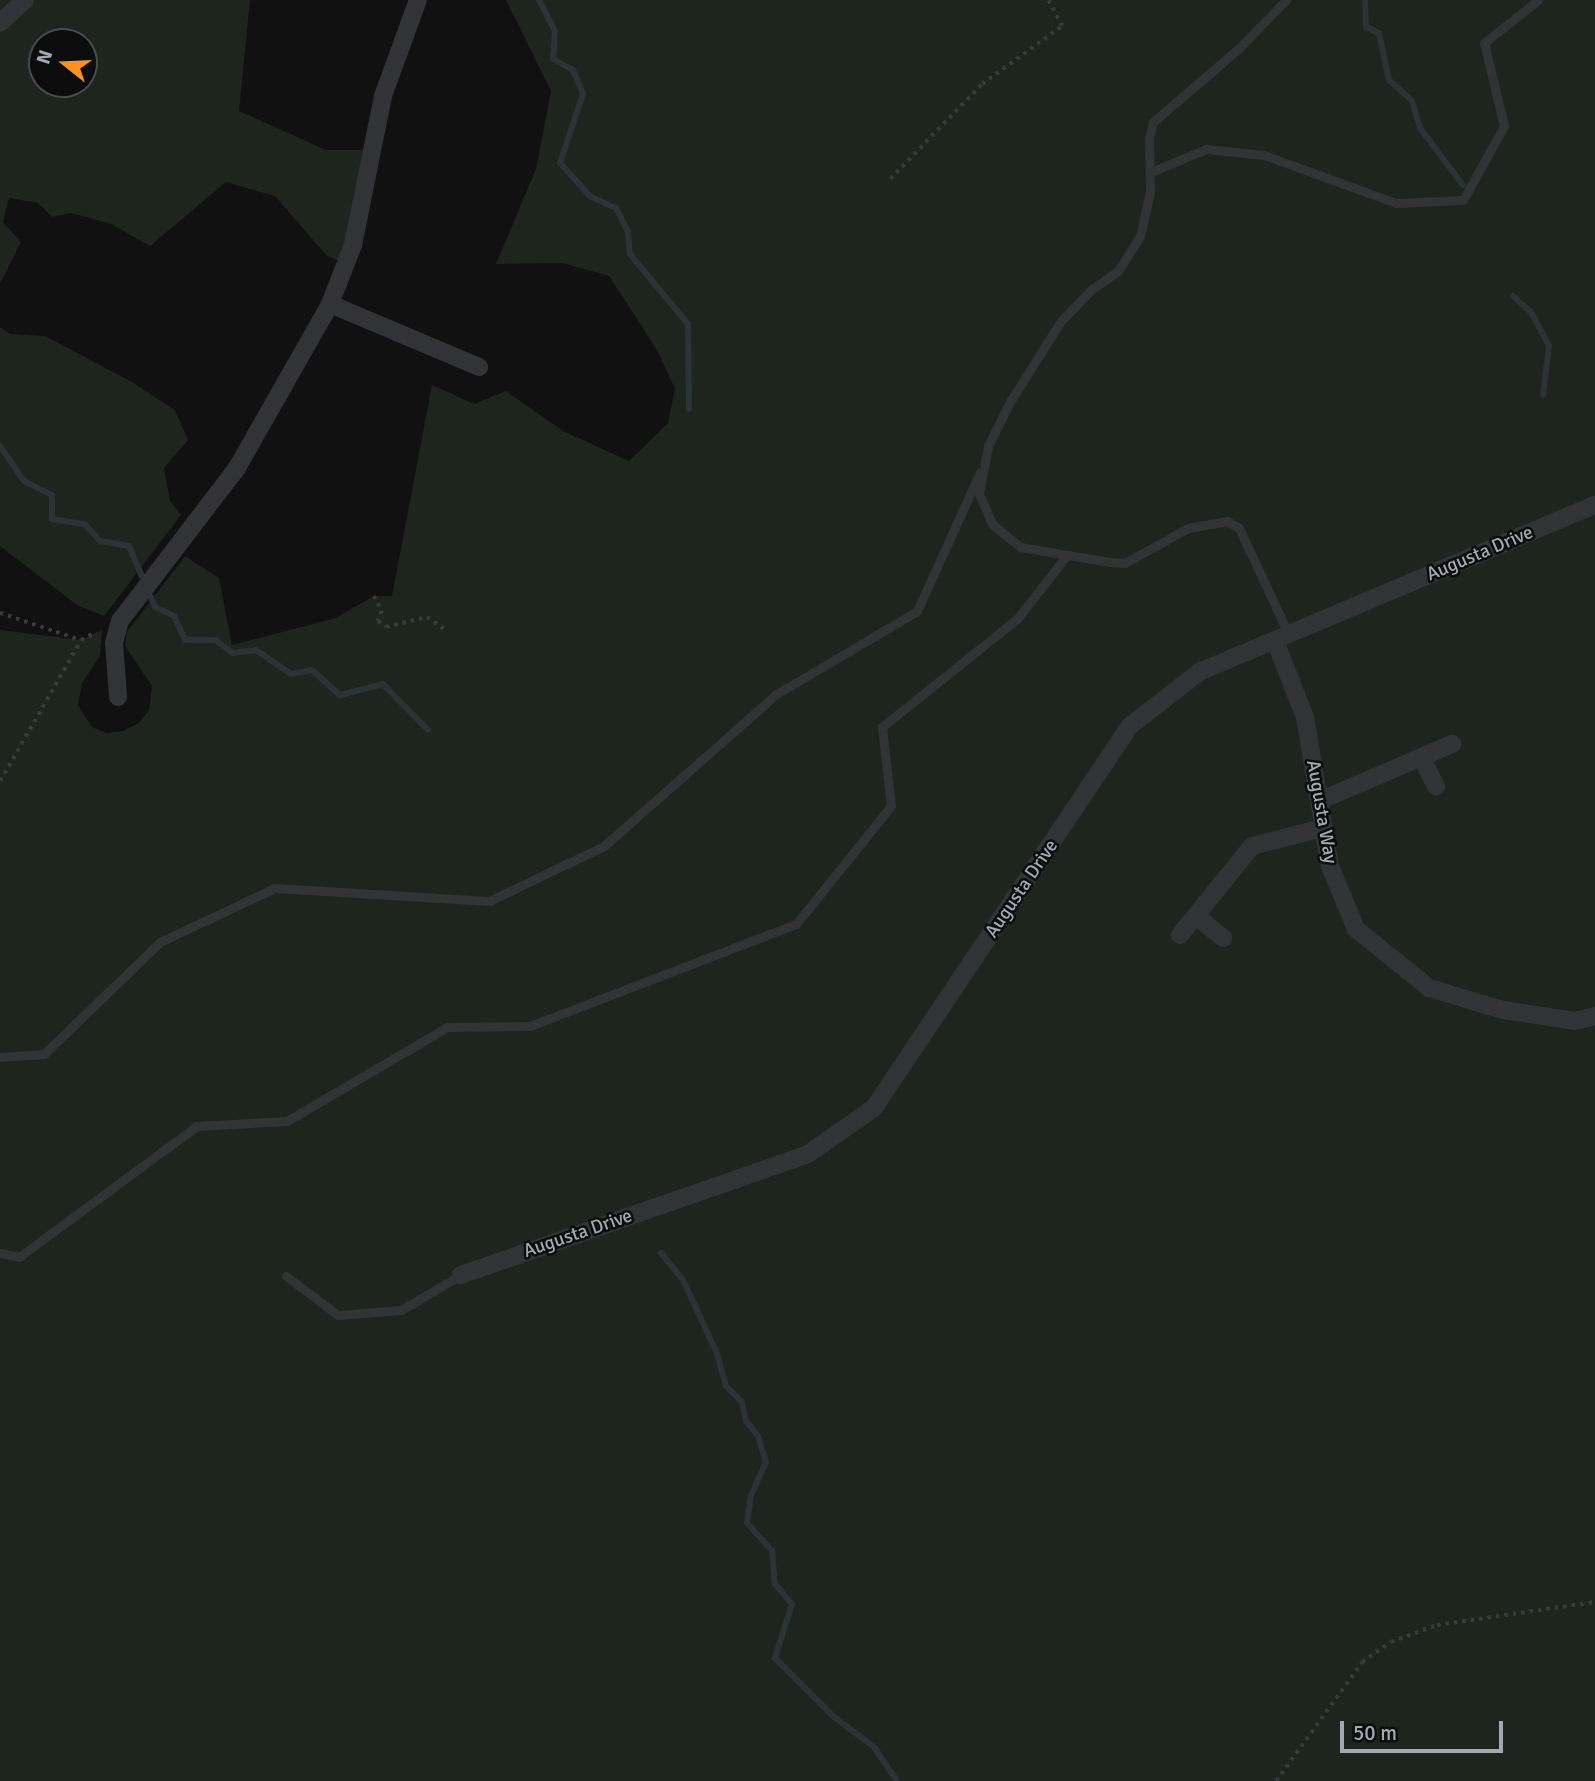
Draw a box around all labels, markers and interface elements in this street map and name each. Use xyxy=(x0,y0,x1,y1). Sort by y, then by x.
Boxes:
north arrow xyxy=(28,28,98,98)
text: N xyxy=(31,47,58,67)
street label: Augusta Drive xyxy=(1423,521,1537,587)
street label: Augusta Way xyxy=(1301,758,1341,866)
street label: Augusta Drive xyxy=(981,836,1063,942)
street label: Augusta Drive xyxy=(521,1205,635,1263)
scale bar xyxy=(1343,1708,1506,1752)
text: 50 m xyxy=(1353,1720,1397,1746)

